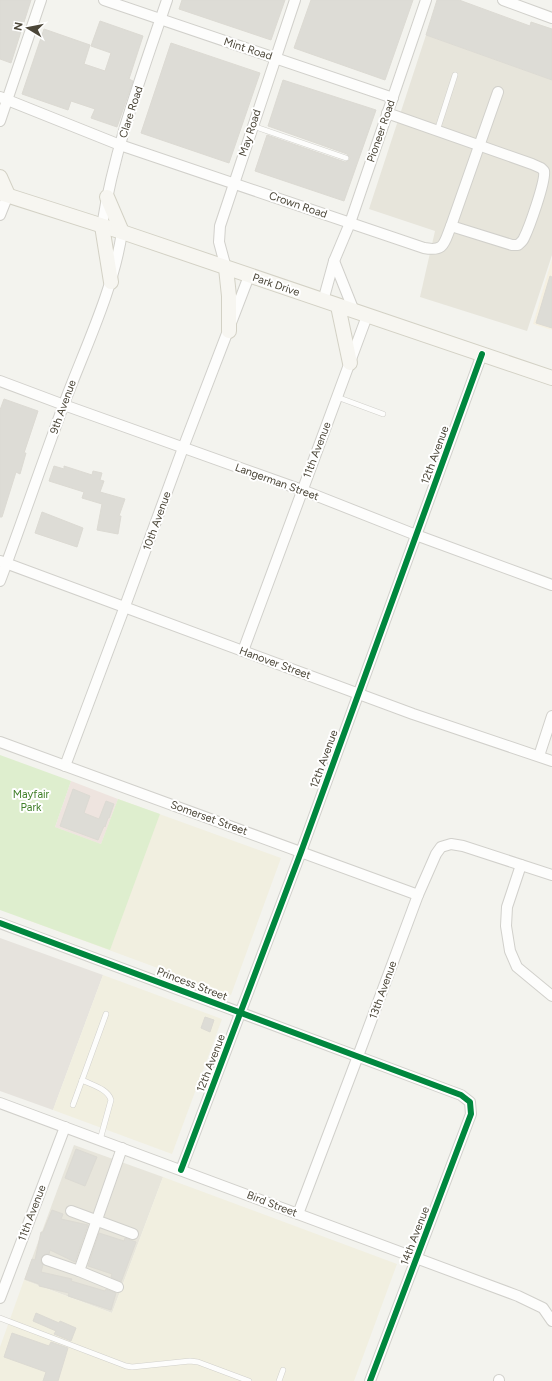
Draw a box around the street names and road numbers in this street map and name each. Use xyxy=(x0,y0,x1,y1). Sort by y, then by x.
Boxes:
street label: Mint Road xyxy=(222,35,274,63)
street label: Clare Road xyxy=(117,84,145,140)
street label: Pioneer Road xyxy=(364,98,398,164)
street label: May Road xyxy=(236,108,264,158)
street label: Crown Road xyxy=(267,189,329,221)
street label: Park Drive xyxy=(251,271,301,299)
street label: 9th Avenue xyxy=(47,378,79,436)
street label: 11th Avenue xyxy=(300,420,334,480)
street label: 12th Avenue xyxy=(418,424,452,486)
street label: Langerman Street xyxy=(233,461,321,503)
street label: 10th Avenue xyxy=(140,490,174,552)
street label: Hanover Street xyxy=(238,644,312,682)
street label: 12th Avenue xyxy=(307,728,341,790)
street label: Somerset Street xyxy=(169,798,249,838)
street label: 13th Avenue xyxy=(367,959,399,1021)
street label: Princess Street xyxy=(155,965,229,1003)
street label: 12th Avenue xyxy=(194,1032,228,1094)
street label: 11th Avenue xyxy=(15,1183,49,1243)
street label: Bird Street xyxy=(245,1188,299,1220)
street label: 14th Avenue xyxy=(398,1205,432,1267)

